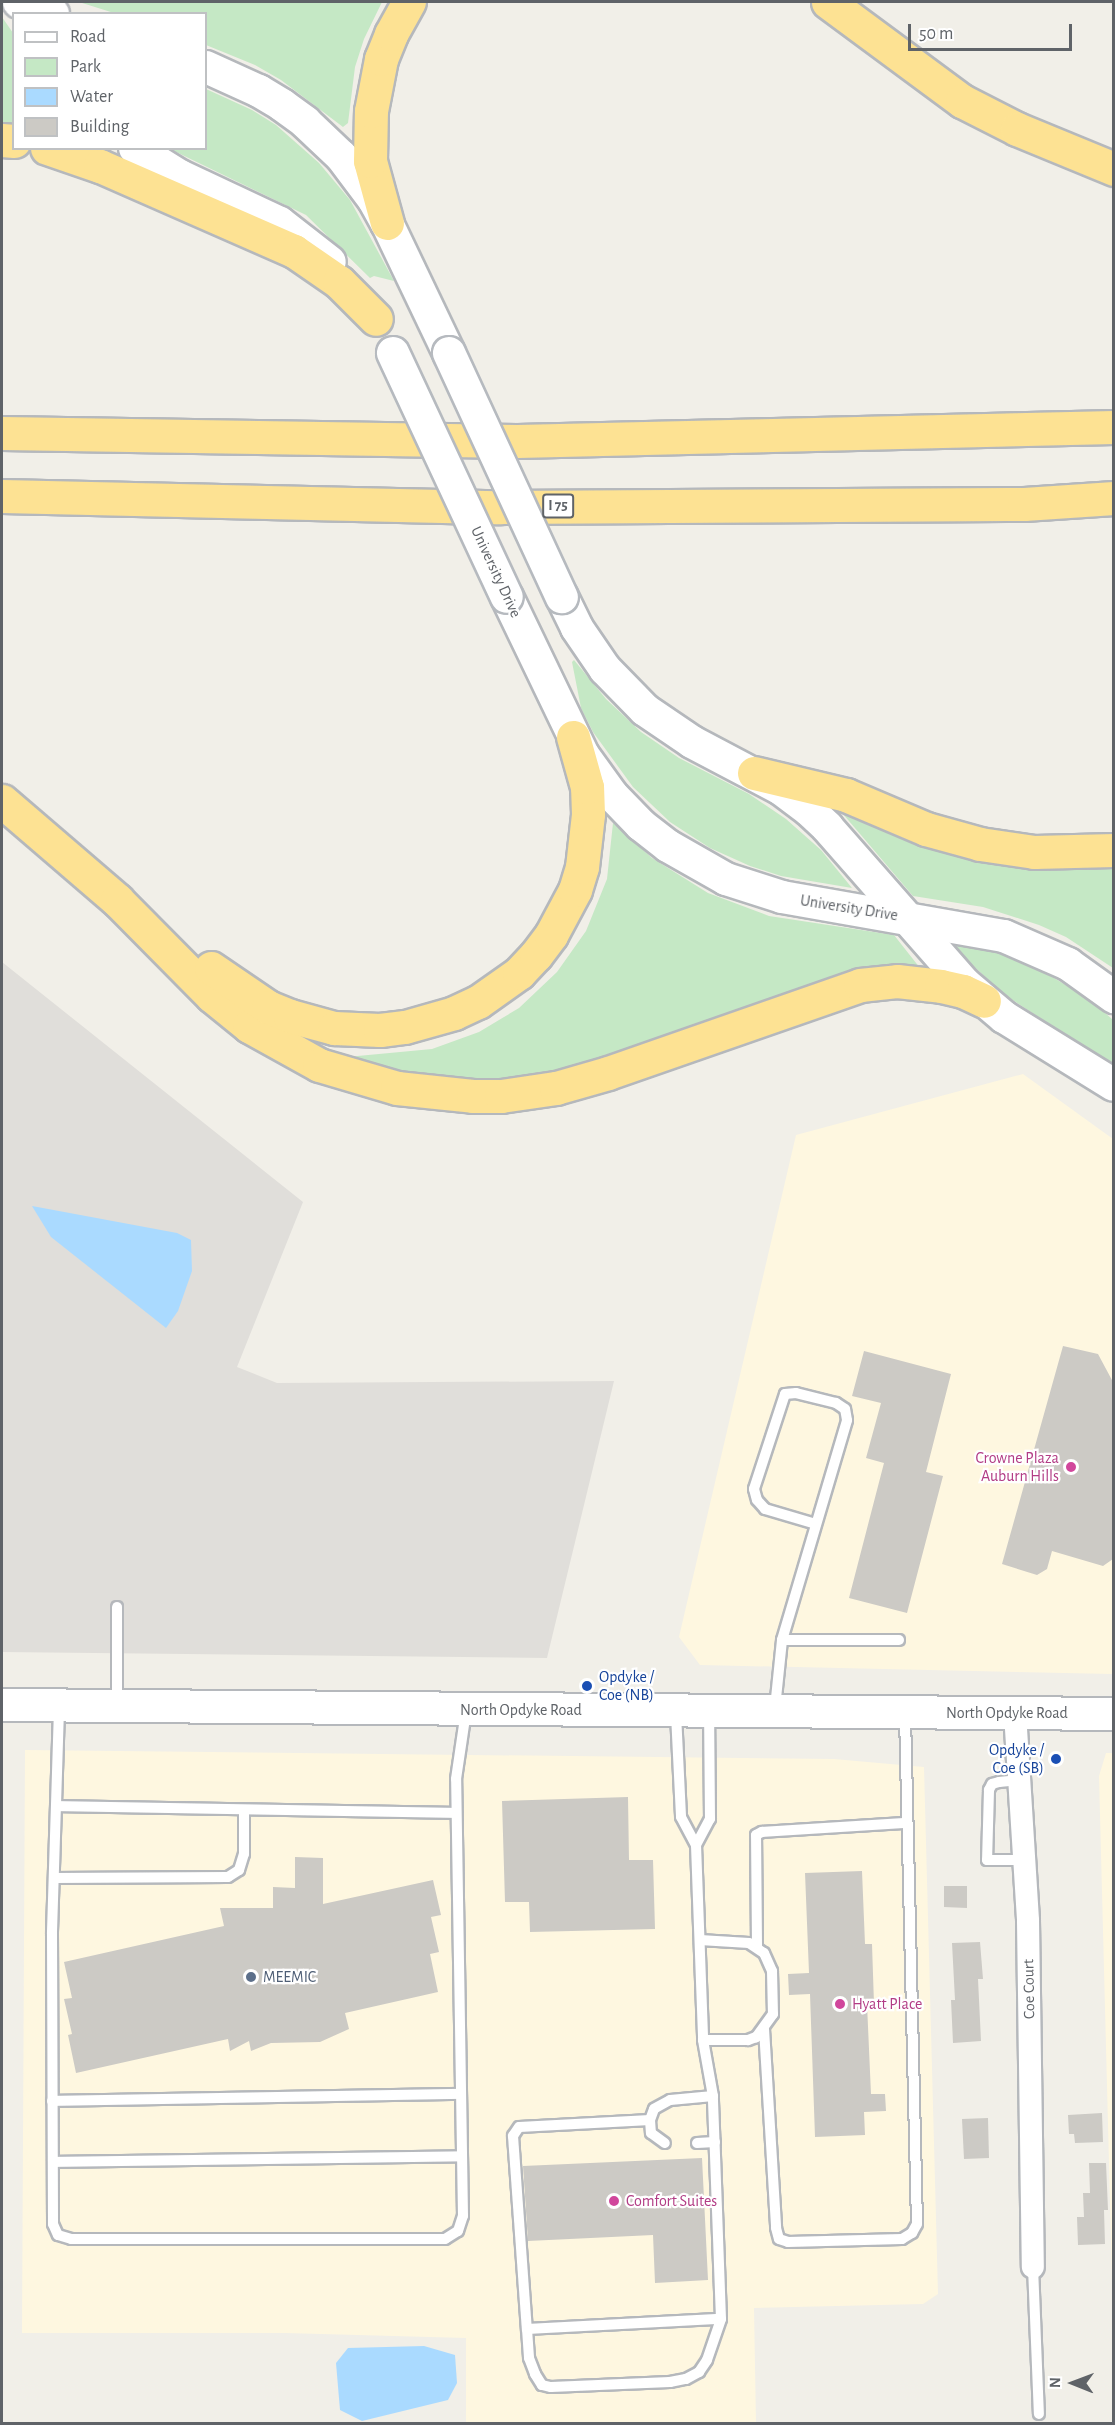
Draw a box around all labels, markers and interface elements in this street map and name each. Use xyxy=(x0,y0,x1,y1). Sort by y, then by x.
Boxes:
legend xyxy=(12,12,207,150)
scale bar xyxy=(911,12,1074,50)
text: 50 m xyxy=(919,25,953,43)
text: Road xyxy=(70,28,106,46)
text: Park xyxy=(70,58,101,76)
text: Water xyxy=(70,88,113,106)
text: Building xyxy=(70,118,129,136)
road number: I 75 xyxy=(542,494,574,518)
street label: University Drive xyxy=(466,523,526,621)
street label: University Drive xyxy=(799,891,899,925)
place label: Crowne Plaza Auburn Hills xyxy=(976,1448,1059,1486)
marker: Crowne Plaza Auburn Hills xyxy=(1064,1460,1078,1474)
place label: Opdyke / Coe (NB) xyxy=(599,1667,654,1705)
marker: Opdyke / Coe (NB) xyxy=(580,1679,594,1693)
street label: North Opdyke Road xyxy=(460,1700,582,1720)
street label: North Opdyke Road xyxy=(946,1703,1068,1723)
place label: Opdyke / Coe (SB) xyxy=(989,1740,1044,1778)
marker: Opdyke / Coe (SB) xyxy=(1049,1752,1063,1766)
street label: Coe Court xyxy=(1019,1959,1039,2019)
place label: MEEMIC xyxy=(263,1967,316,1987)
marker: MEEMIC xyxy=(244,1970,258,1984)
place label: Hyatt Place xyxy=(852,1994,922,2014)
marker: Hyatt Place xyxy=(833,1997,847,2011)
place label: Comfort Suites xyxy=(626,2191,717,2211)
marker: Comfort Suites xyxy=(607,2194,621,2208)
north arrow xyxy=(1043,2353,1103,2413)
text: N xyxy=(1047,2377,1063,2388)

